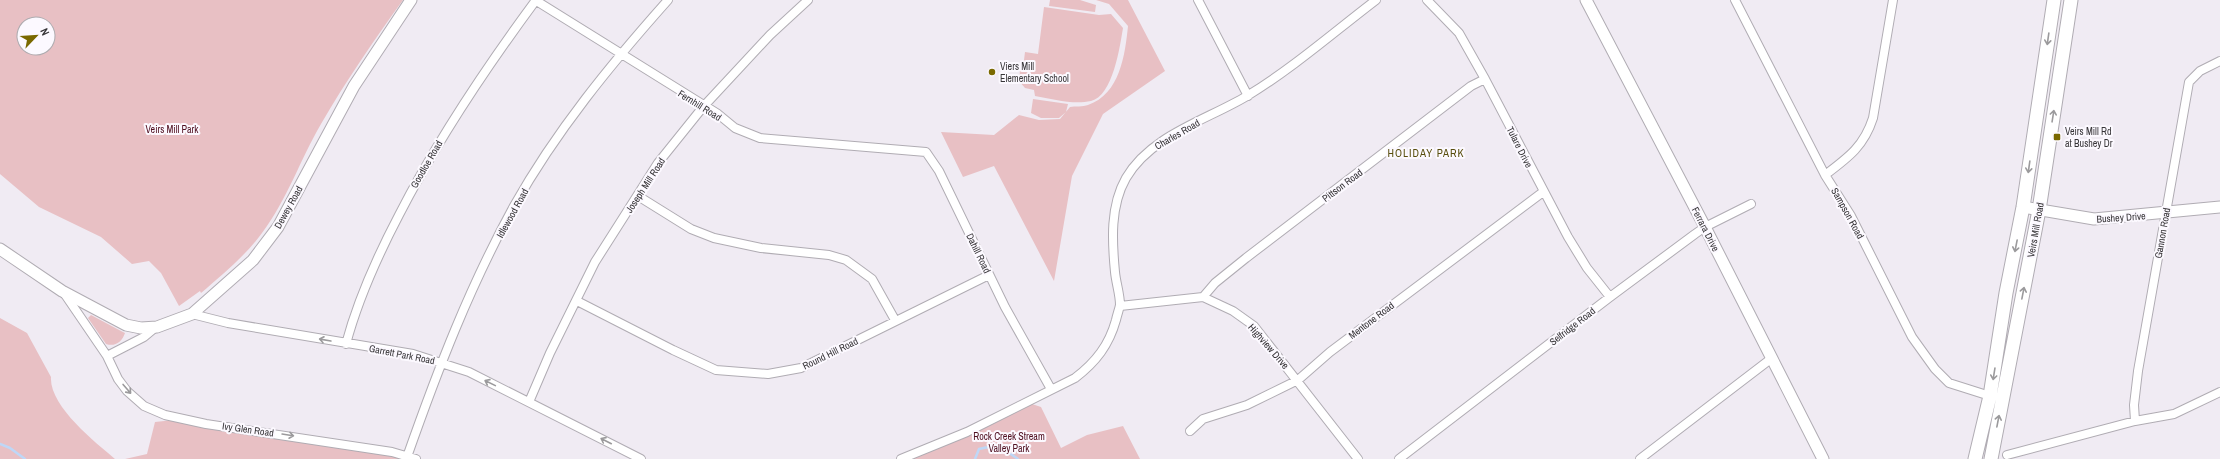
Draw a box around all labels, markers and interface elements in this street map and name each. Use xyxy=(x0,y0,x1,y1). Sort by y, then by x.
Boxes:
north arrow xyxy=(16,16,56,56)
text: N xyxy=(37,26,53,38)
one-way arrow xyxy=(2044,32,2052,45)
place label: Viers Mill Elementary School xyxy=(1000,60,1069,85)
marker: Viers Mill Elementary School xyxy=(987,67,997,77)
street label: Fernhill Road xyxy=(676,87,724,124)
one-way arrow xyxy=(2049,110,2057,123)
street label: Charles Road xyxy=(1152,116,1202,153)
park label: Veirs Mill Park xyxy=(146,123,199,136)
street label: Tulare Drive xyxy=(1504,124,1536,170)
place label: Veirs Mill Rd at Bushey Dr xyxy=(2065,125,2113,150)
marker: Veirs Mill Rd at Bushey Dr xyxy=(2052,132,2062,142)
street label: Goodloe Road xyxy=(408,138,445,190)
district label: HOLIDAY PARK xyxy=(1387,146,1465,160)
street label: Joseph Mill Road xyxy=(623,155,668,215)
one-way arrow xyxy=(2025,160,2033,173)
street label: Pittson Road xyxy=(1319,166,1365,205)
street label: Dewey Road xyxy=(271,184,306,231)
street label: Sampson Road xyxy=(1828,185,1867,241)
street label: Idlewood Road xyxy=(493,186,531,240)
street label: Veirs Mill Road xyxy=(2024,202,2047,259)
street label: Ferrara Drive xyxy=(1689,205,1723,254)
street label: Gannon Road xyxy=(2152,207,2173,259)
street label: Bushey Drive xyxy=(2096,209,2146,226)
street label: Dahill Road xyxy=(963,231,994,275)
one-way arrow xyxy=(2011,239,2019,252)
one-way arrow xyxy=(2019,287,2027,300)
street label: Mentone Road xyxy=(1346,299,1397,342)
street label: Selfridge Road xyxy=(1547,304,1598,348)
street label: Highview Drive xyxy=(1245,321,1292,372)
street label: Round Hill Road xyxy=(800,334,860,372)
one-way arrow xyxy=(319,336,332,344)
street label: Garrett Park Road xyxy=(368,342,436,367)
one-way arrow xyxy=(1989,367,1997,380)
one-way arrow xyxy=(485,378,497,386)
one-way arrow xyxy=(122,384,131,395)
one-way arrow xyxy=(1995,415,2003,428)
street label: Ivy Glen Road xyxy=(221,419,275,440)
park label: Rock Creek Stream Valley Park xyxy=(973,430,1045,455)
one-way arrow xyxy=(281,431,294,439)
one-way arrow xyxy=(601,437,613,444)

